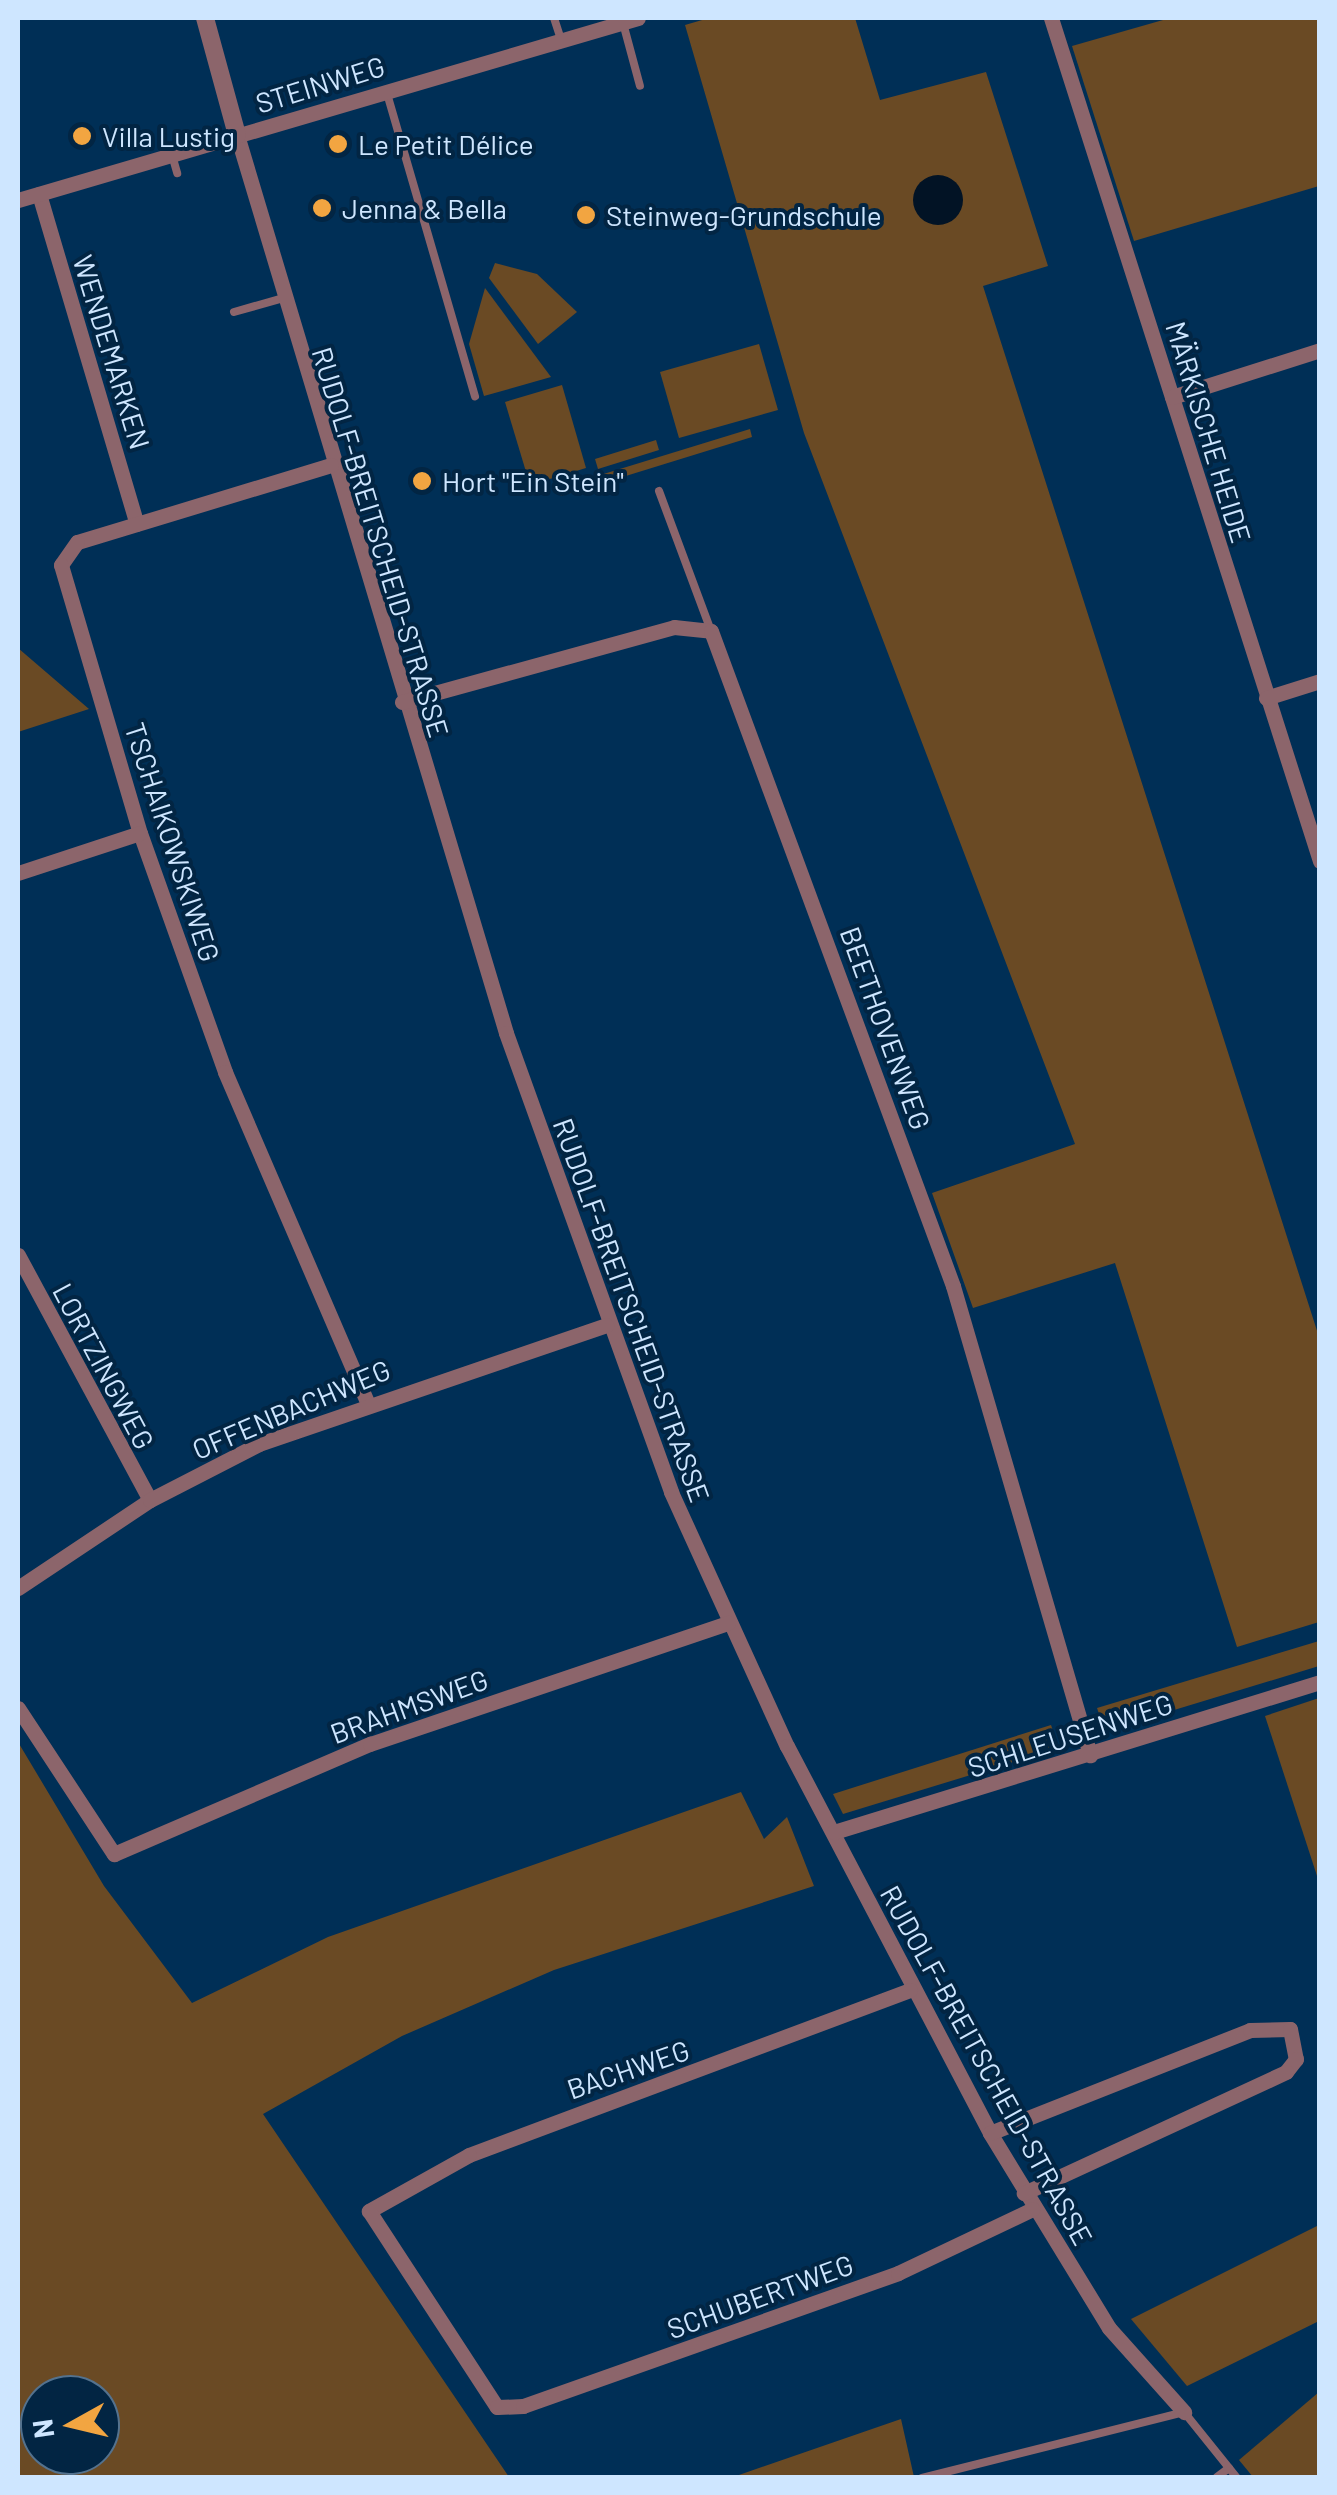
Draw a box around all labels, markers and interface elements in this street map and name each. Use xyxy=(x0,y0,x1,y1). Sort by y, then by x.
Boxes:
street label: STEINWEG xyxy=(251,48,389,120)
place label: Villa Lustig xyxy=(102,119,235,153)
marker: Villa Lustig xyxy=(71,125,93,147)
place label: Le Petit Délice xyxy=(358,127,534,161)
marker: Le Petit Délice xyxy=(327,133,349,155)
place label: Jenna & Bella xyxy=(342,191,507,225)
marker: Jenna & Bella xyxy=(311,197,333,219)
place label: Steinweg-Grundschule xyxy=(606,198,882,232)
marker: Steinweg-Grundschule xyxy=(575,204,597,226)
street label: WENDEMARKEN xyxy=(67,251,157,453)
street label: MÄRKISCHE HEIDE xyxy=(1159,317,1259,547)
street label: RUDOLF-BREITSCHEID-STRASSE xyxy=(306,343,456,741)
place label: Hort "Ein Stein" xyxy=(442,464,624,498)
marker: Hort "Ein Stein" xyxy=(411,470,433,492)
street label: TSCHAIKOWSKIWEG xyxy=(119,718,227,966)
street label: BEETHOVENWEG xyxy=(834,922,938,1134)
street label: RUDOLF-BREITSCHEID-STRASSE xyxy=(547,1113,717,1507)
street label: LORTZINGWEG xyxy=(46,1277,162,1455)
street label: OFFENBACHWEG xyxy=(187,1352,395,1466)
street label: BRAHMSWEG xyxy=(326,1662,492,1750)
street label: SCHLEUSENWEG xyxy=(963,1686,1177,1784)
street label: RUDOLF-BREITSCHEID-STRASSE xyxy=(874,1879,1100,2251)
street label: BACHWEG xyxy=(562,2032,694,2106)
street label: SCHUBERTWEG xyxy=(662,2247,858,2345)
north arrow xyxy=(20,2375,120,2475)
text: N xyxy=(24,2417,60,2440)

